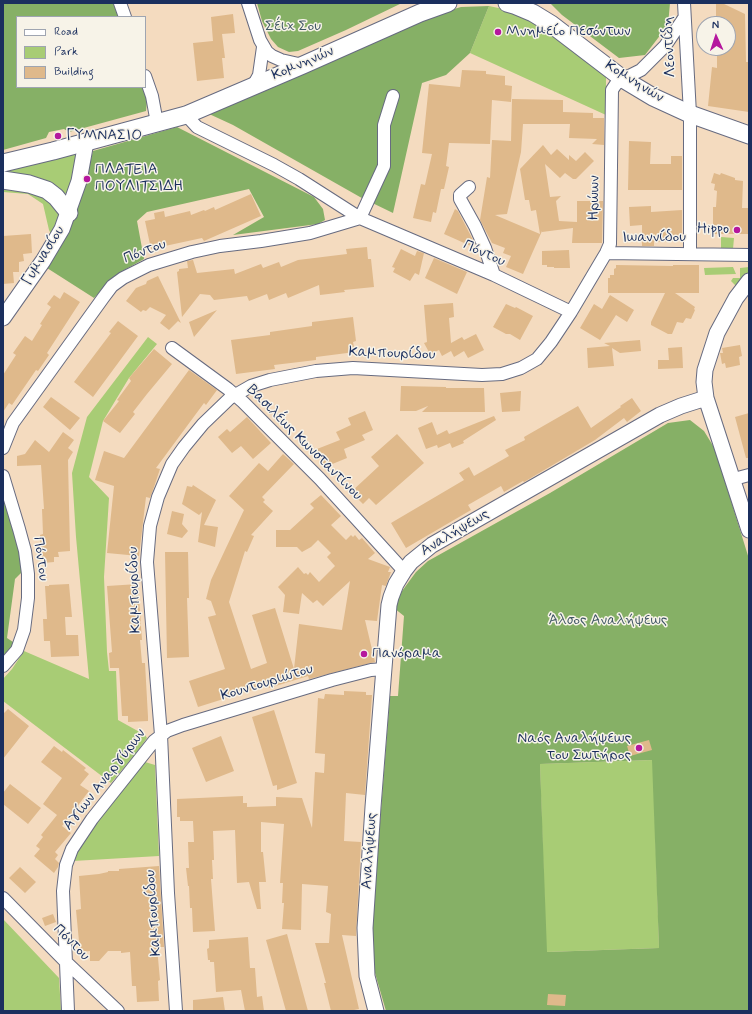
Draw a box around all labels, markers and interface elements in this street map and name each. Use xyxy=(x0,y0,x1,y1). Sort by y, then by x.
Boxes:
legend xyxy=(16,16,146,88)
street label: Λεοντίδη xyxy=(659,16,681,78)
north arrow xyxy=(696,16,736,56)
park label: Σέιχ Σου xyxy=(265,18,321,36)
text: N xyxy=(711,18,719,32)
place label: Μνημείο Πεσόντων xyxy=(506,23,630,41)
text: Road xyxy=(54,24,78,40)
marker: Μνημείο Πεσόντων xyxy=(493,27,503,37)
street label: Κομνηνών xyxy=(269,43,337,85)
text: Park xyxy=(54,44,78,60)
street label: Κομνηνών xyxy=(601,57,667,107)
text: Building xyxy=(54,64,94,80)
place label: ΓΥΜΝΑΣΙΟ xyxy=(66,127,142,145)
marker: ΓΥΜΝΑΣΙΟ xyxy=(53,131,63,141)
place label: ΠΛΑΤΕΙΑ ΠΟΥΛΙΤΣΙΔΗ xyxy=(95,161,183,196)
marker: ΠΛΑΤΕΙΑ ΠΟΥΛΙΤΣΙΔΗ xyxy=(82,174,92,184)
street label: Ηρώων xyxy=(586,175,604,221)
place label: Hippo xyxy=(697,221,729,239)
street label: Γυμνασίου xyxy=(19,223,69,289)
marker: Hippo xyxy=(732,225,742,235)
street label: Ιωαννίδου xyxy=(622,229,686,247)
street label: Πόντου xyxy=(121,236,169,268)
street label: Πόντου xyxy=(460,237,508,271)
street label: Καμπουρίδου xyxy=(348,343,436,365)
street label: Βασιλέως Κωνσταντίνου xyxy=(242,381,366,505)
street label: Αναλήψεως xyxy=(417,506,493,560)
street label: Πόντου xyxy=(28,536,52,582)
street label: Καμπουρίδου xyxy=(124,546,146,634)
park label: Άλσος Αναλήψεως xyxy=(549,612,667,630)
place label: Πανόραμα xyxy=(372,645,441,663)
marker: Πανόραμα xyxy=(359,649,369,659)
street label: Κουντουριώτου xyxy=(219,660,315,706)
street label: Αγίων Αναργύρων xyxy=(60,726,150,834)
place label: Ναός Αναλήψεως του Σωτήρος xyxy=(517,730,631,765)
marker: Ναός Αναλήψεως του Σωτήρος xyxy=(634,743,644,753)
street label: Αναλήψεως xyxy=(358,812,382,890)
street label: Καμπουρίδου xyxy=(142,869,166,957)
street label: Πόντου xyxy=(49,921,93,965)

